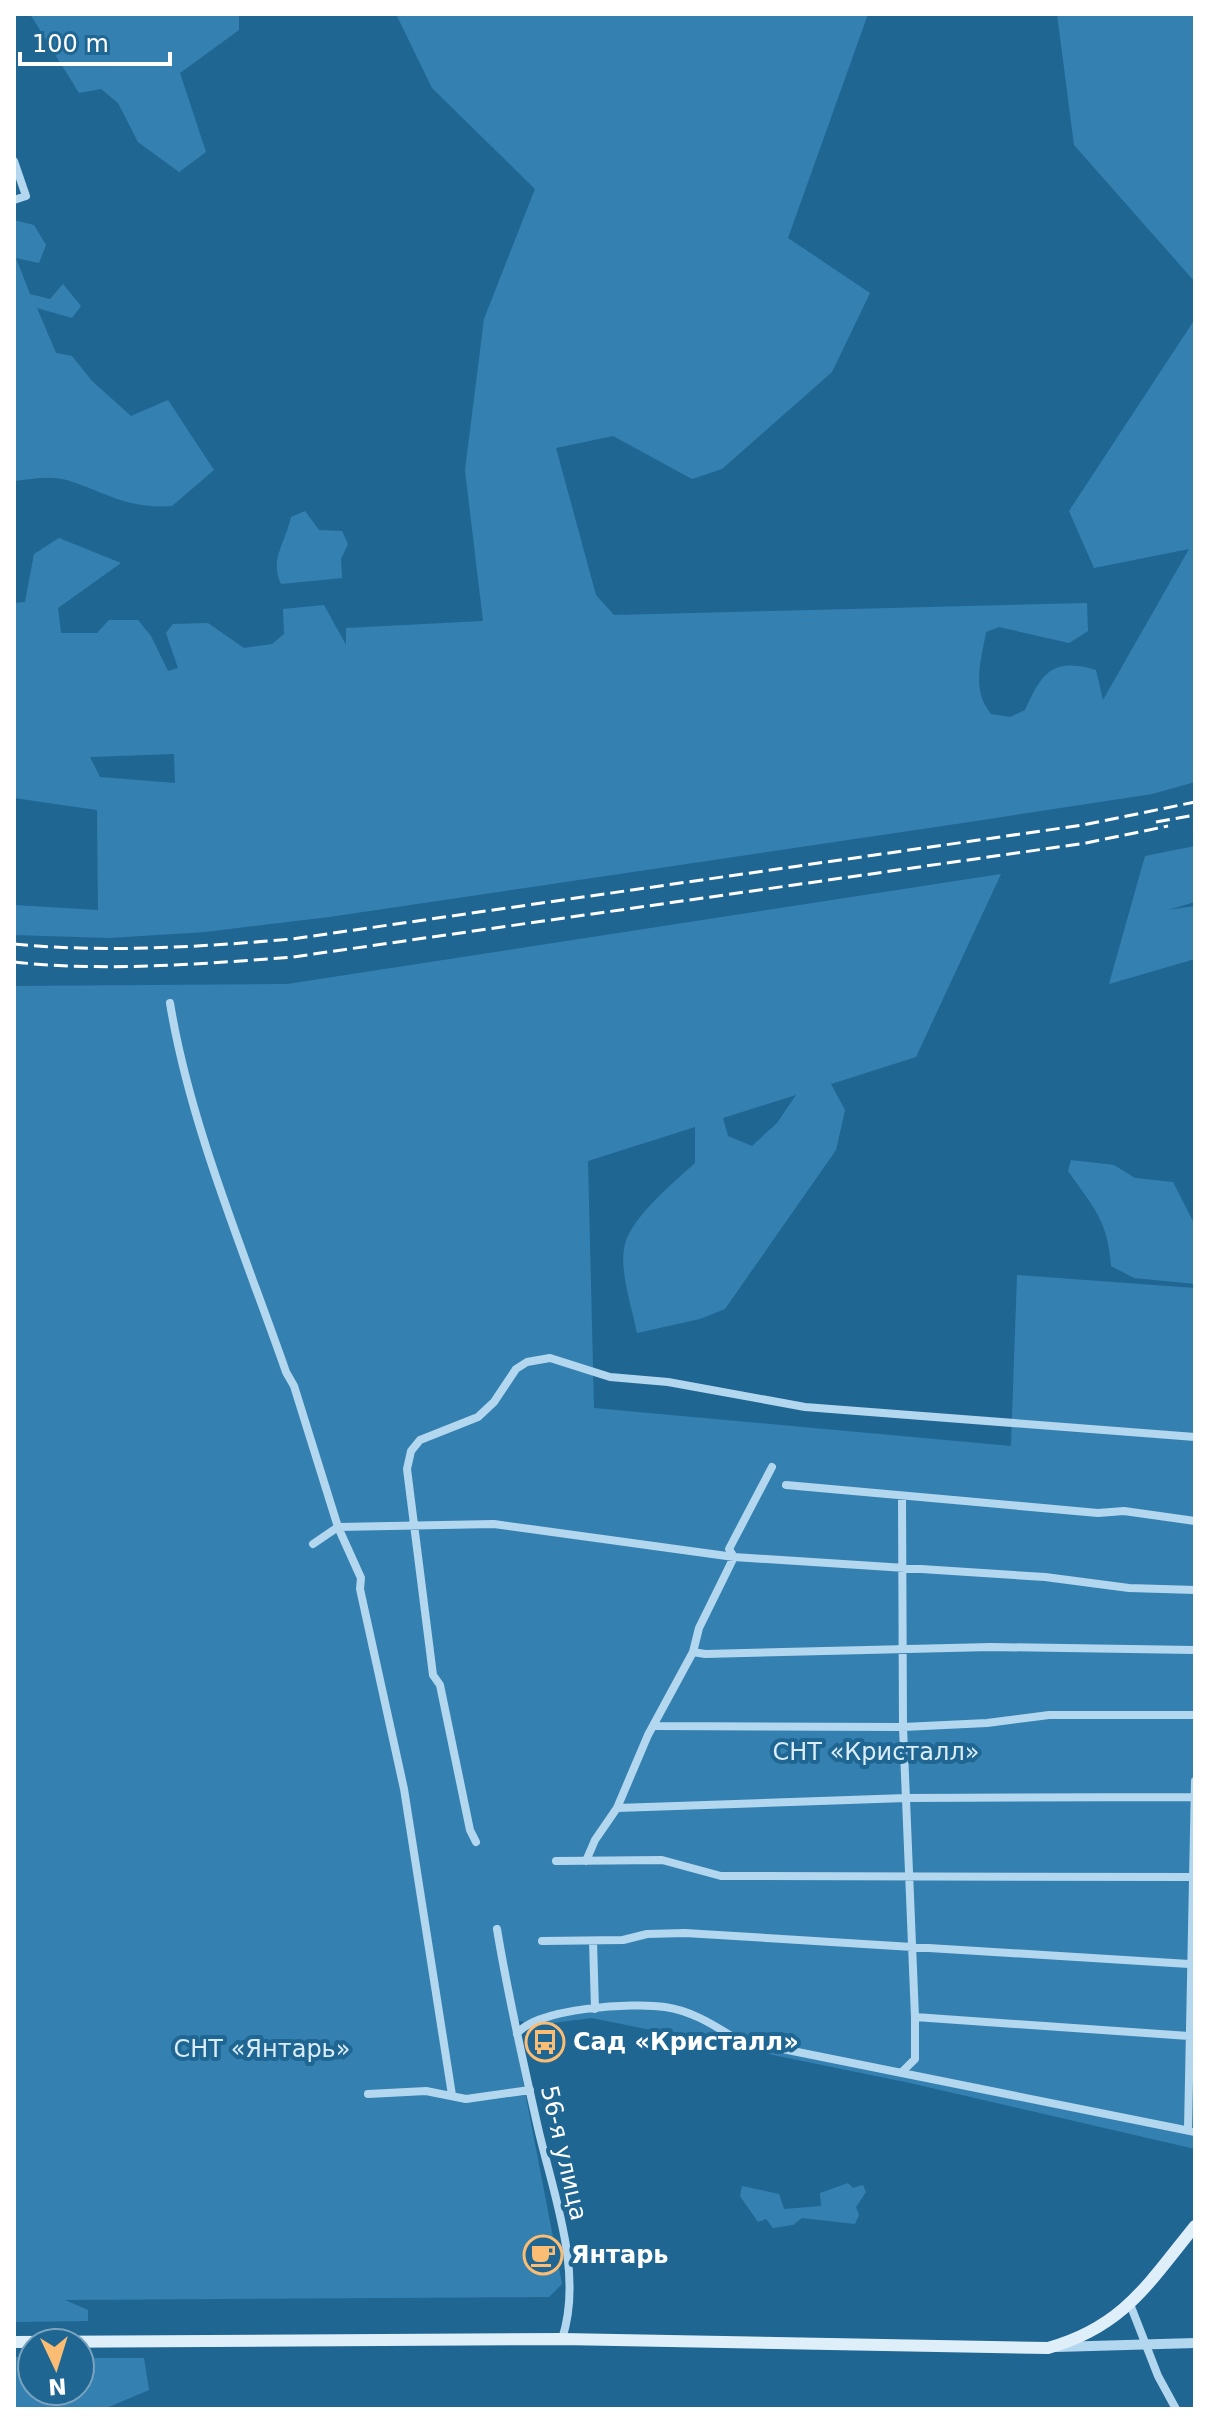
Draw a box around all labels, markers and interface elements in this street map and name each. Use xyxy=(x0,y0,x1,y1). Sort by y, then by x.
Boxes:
scale bar xyxy=(20,16,170,66)
text: 100 m xyxy=(32,30,109,58)
park label: СНТ «Кристалл» xyxy=(773,1738,979,1766)
bus stop icon: Сад «Кристалл» xyxy=(524,2021,566,2063)
place label: Сад «Кристалл» xyxy=(573,2028,799,2056)
park label: СНТ «Янтарь» xyxy=(174,2035,350,2063)
street label: 56-я улица xyxy=(535,2083,593,2223)
cafe icon: Янтарь xyxy=(522,2234,564,2276)
place label: Янтарь xyxy=(571,2241,669,2269)
north arrow xyxy=(16,2327,96,2407)
text: N xyxy=(47,2373,67,2400)

